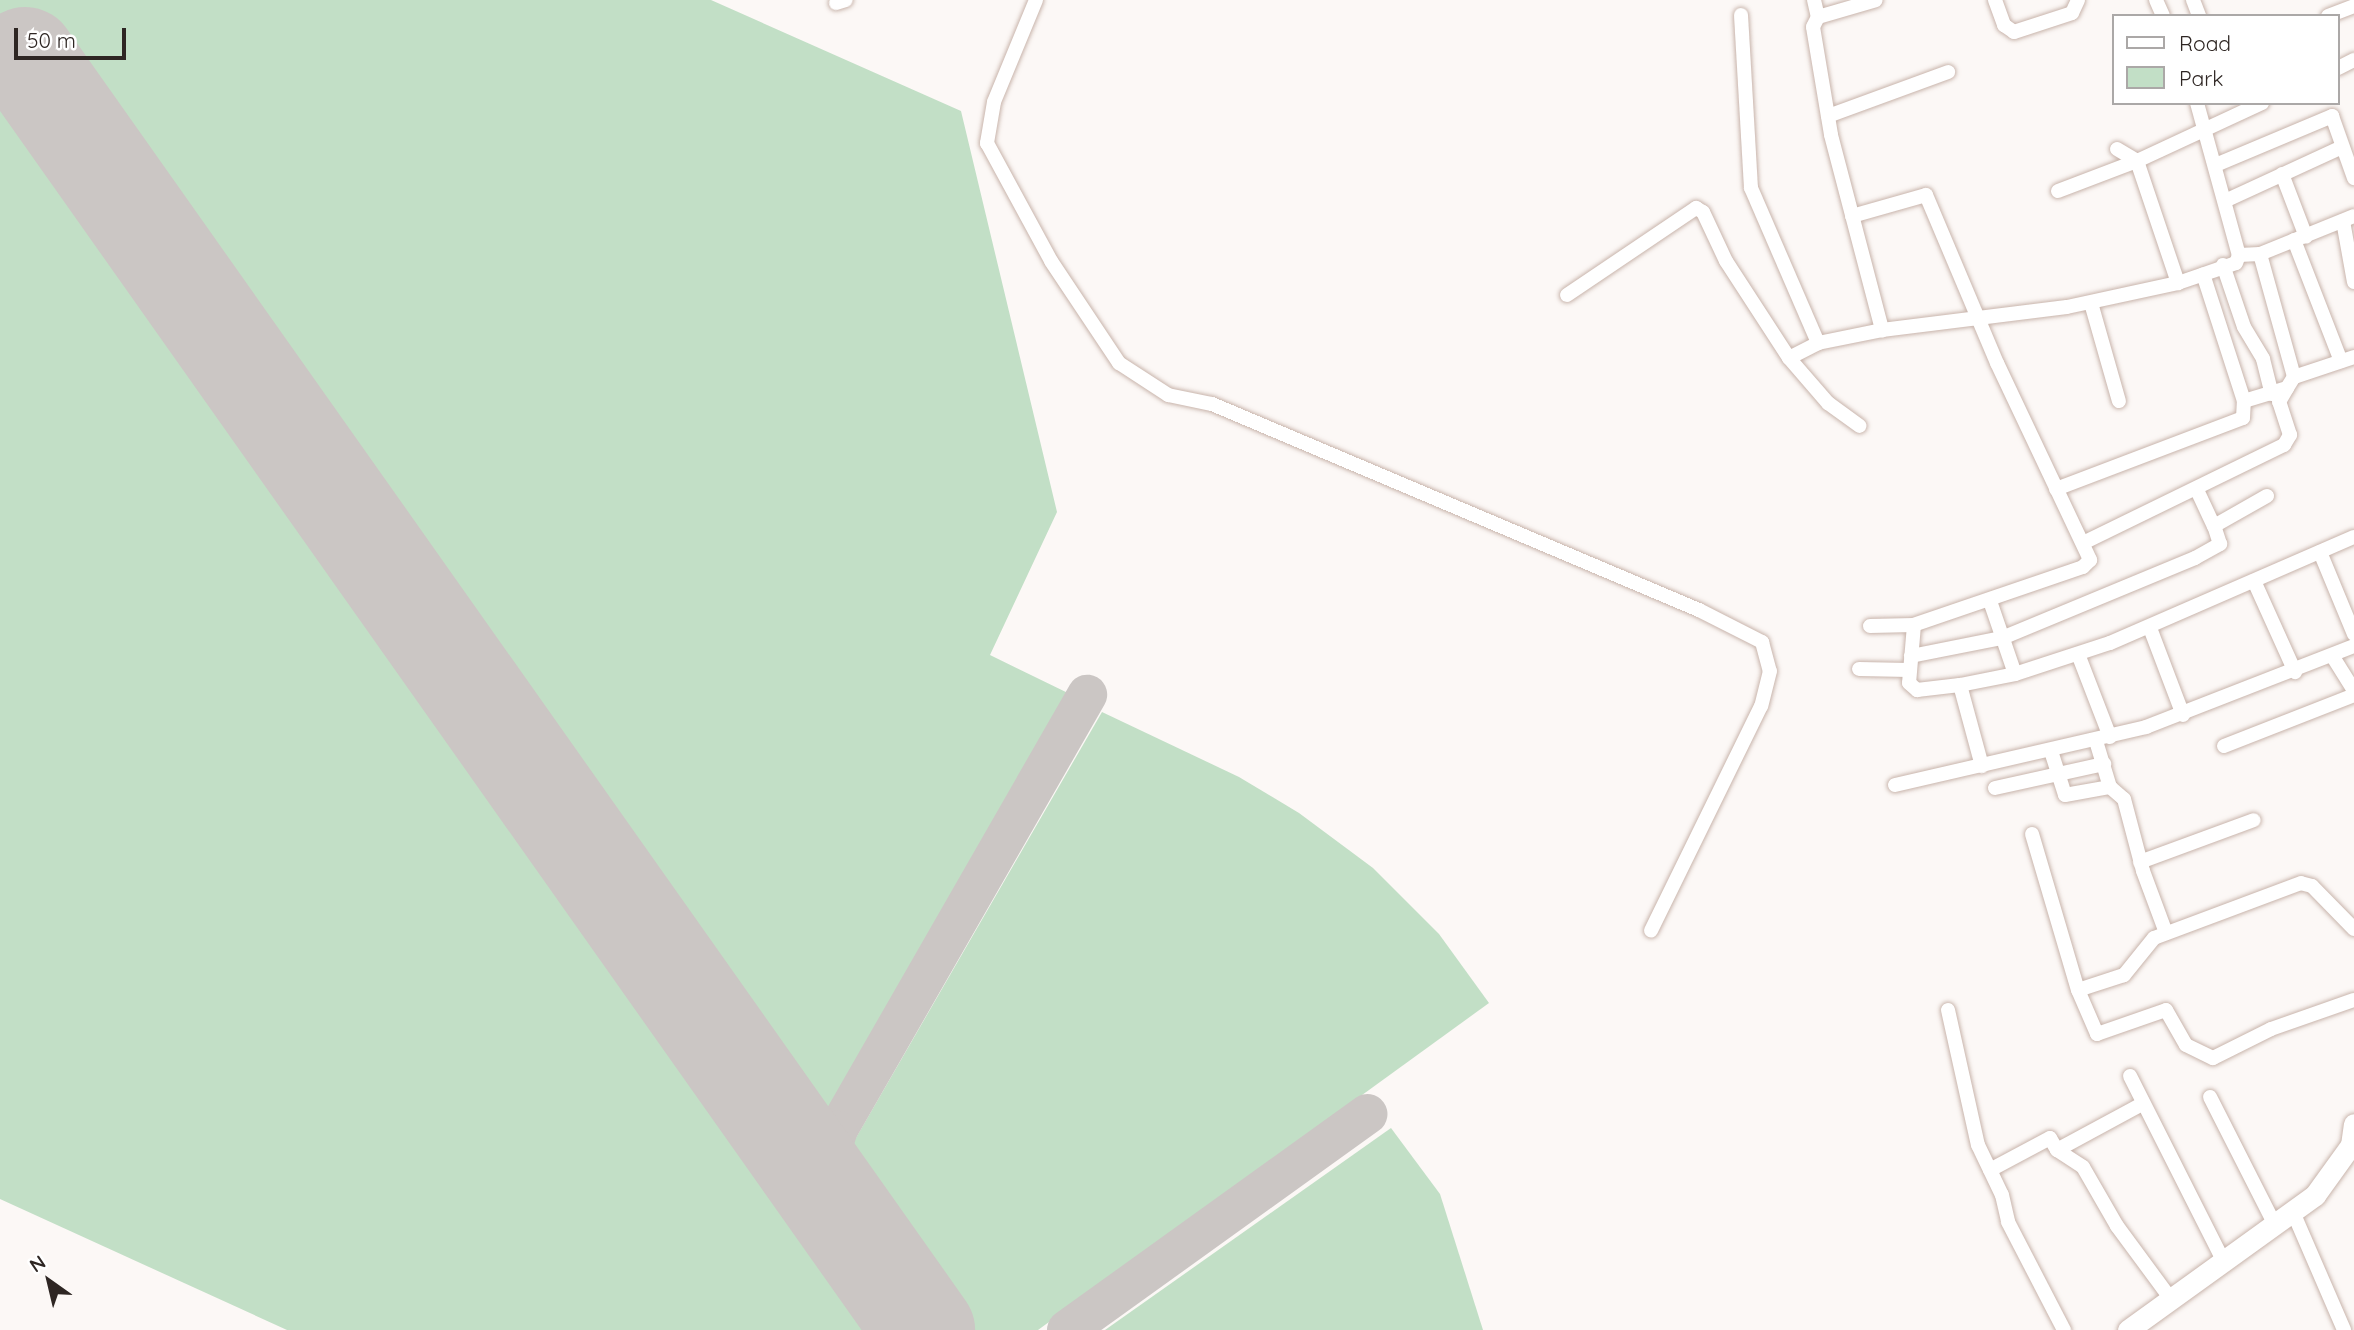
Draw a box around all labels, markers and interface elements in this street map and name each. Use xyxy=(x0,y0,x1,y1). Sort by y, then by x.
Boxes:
scale bar xyxy=(18,14,130,58)
legend xyxy=(2112,14,2340,105)
text: 50 m xyxy=(27,27,76,53)
text: Road xyxy=(2179,30,2231,56)
text: Park xyxy=(2179,65,2223,91)
north arrow xyxy=(14,1246,84,1316)
text: N xyxy=(25,1250,50,1277)

